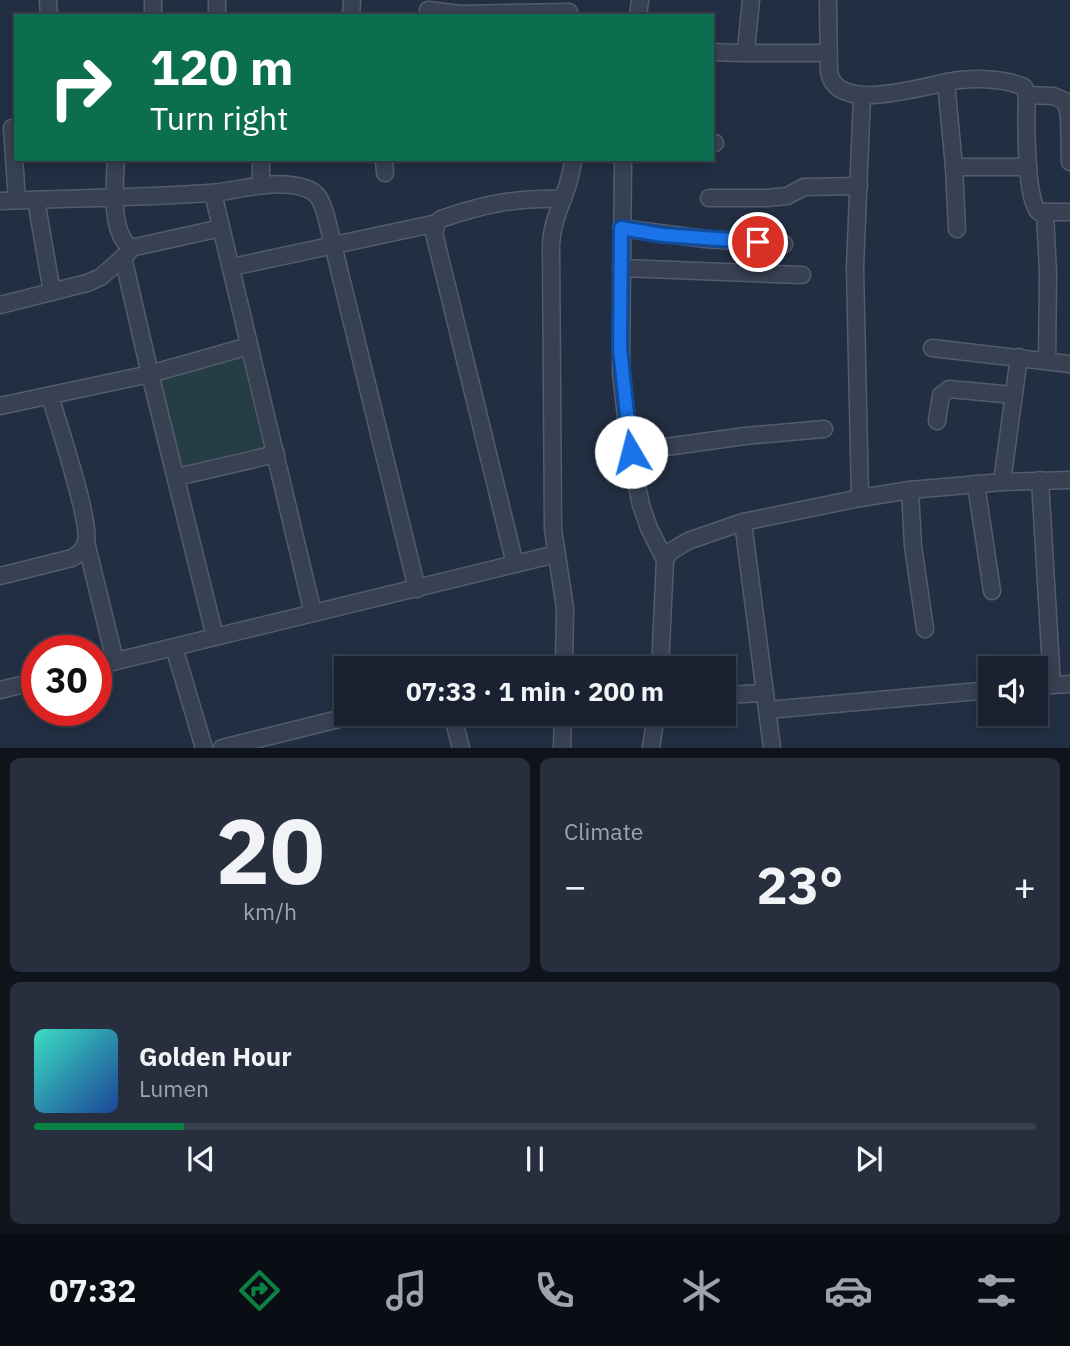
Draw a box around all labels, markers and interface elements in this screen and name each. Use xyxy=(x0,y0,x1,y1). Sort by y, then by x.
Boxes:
text: 120 m xyxy=(150,35,294,98)
icon: right xyxy=(35,42,126,133)
text: Turn right xyxy=(150,97,288,139)
pin xyxy=(728,212,788,272)
icon: arrive xyxy=(739,223,777,261)
position arrow xyxy=(594,415,668,489)
speed limit sign: 30 xyxy=(21,635,112,726)
map controls xyxy=(978,656,1048,726)
button: sound xyxy=(978,656,1048,726)
text: 07:33 · 1 min · 200 m xyxy=(406,674,664,708)
text: 20 xyxy=(215,791,325,909)
text: Climate xyxy=(564,816,643,846)
text: 23° xyxy=(757,851,843,918)
text: − xyxy=(564,861,587,910)
text: + xyxy=(1013,861,1036,910)
text: km/h xyxy=(243,896,297,926)
text: Golden Hour xyxy=(139,1039,292,1073)
text: Lumen xyxy=(139,1073,209,1103)
icon: previous xyxy=(182,1140,220,1178)
icon: pause xyxy=(516,1140,554,1178)
icon: next xyxy=(850,1140,888,1178)
icon: directions xyxy=(235,1266,284,1315)
icon: music xyxy=(382,1266,431,1315)
icon: phone xyxy=(530,1266,579,1315)
icon: climate xyxy=(677,1266,726,1315)
icon: car xyxy=(824,1266,873,1315)
icon: filters xyxy=(972,1266,1021,1315)
text: 07:32 xyxy=(49,1269,137,1311)

